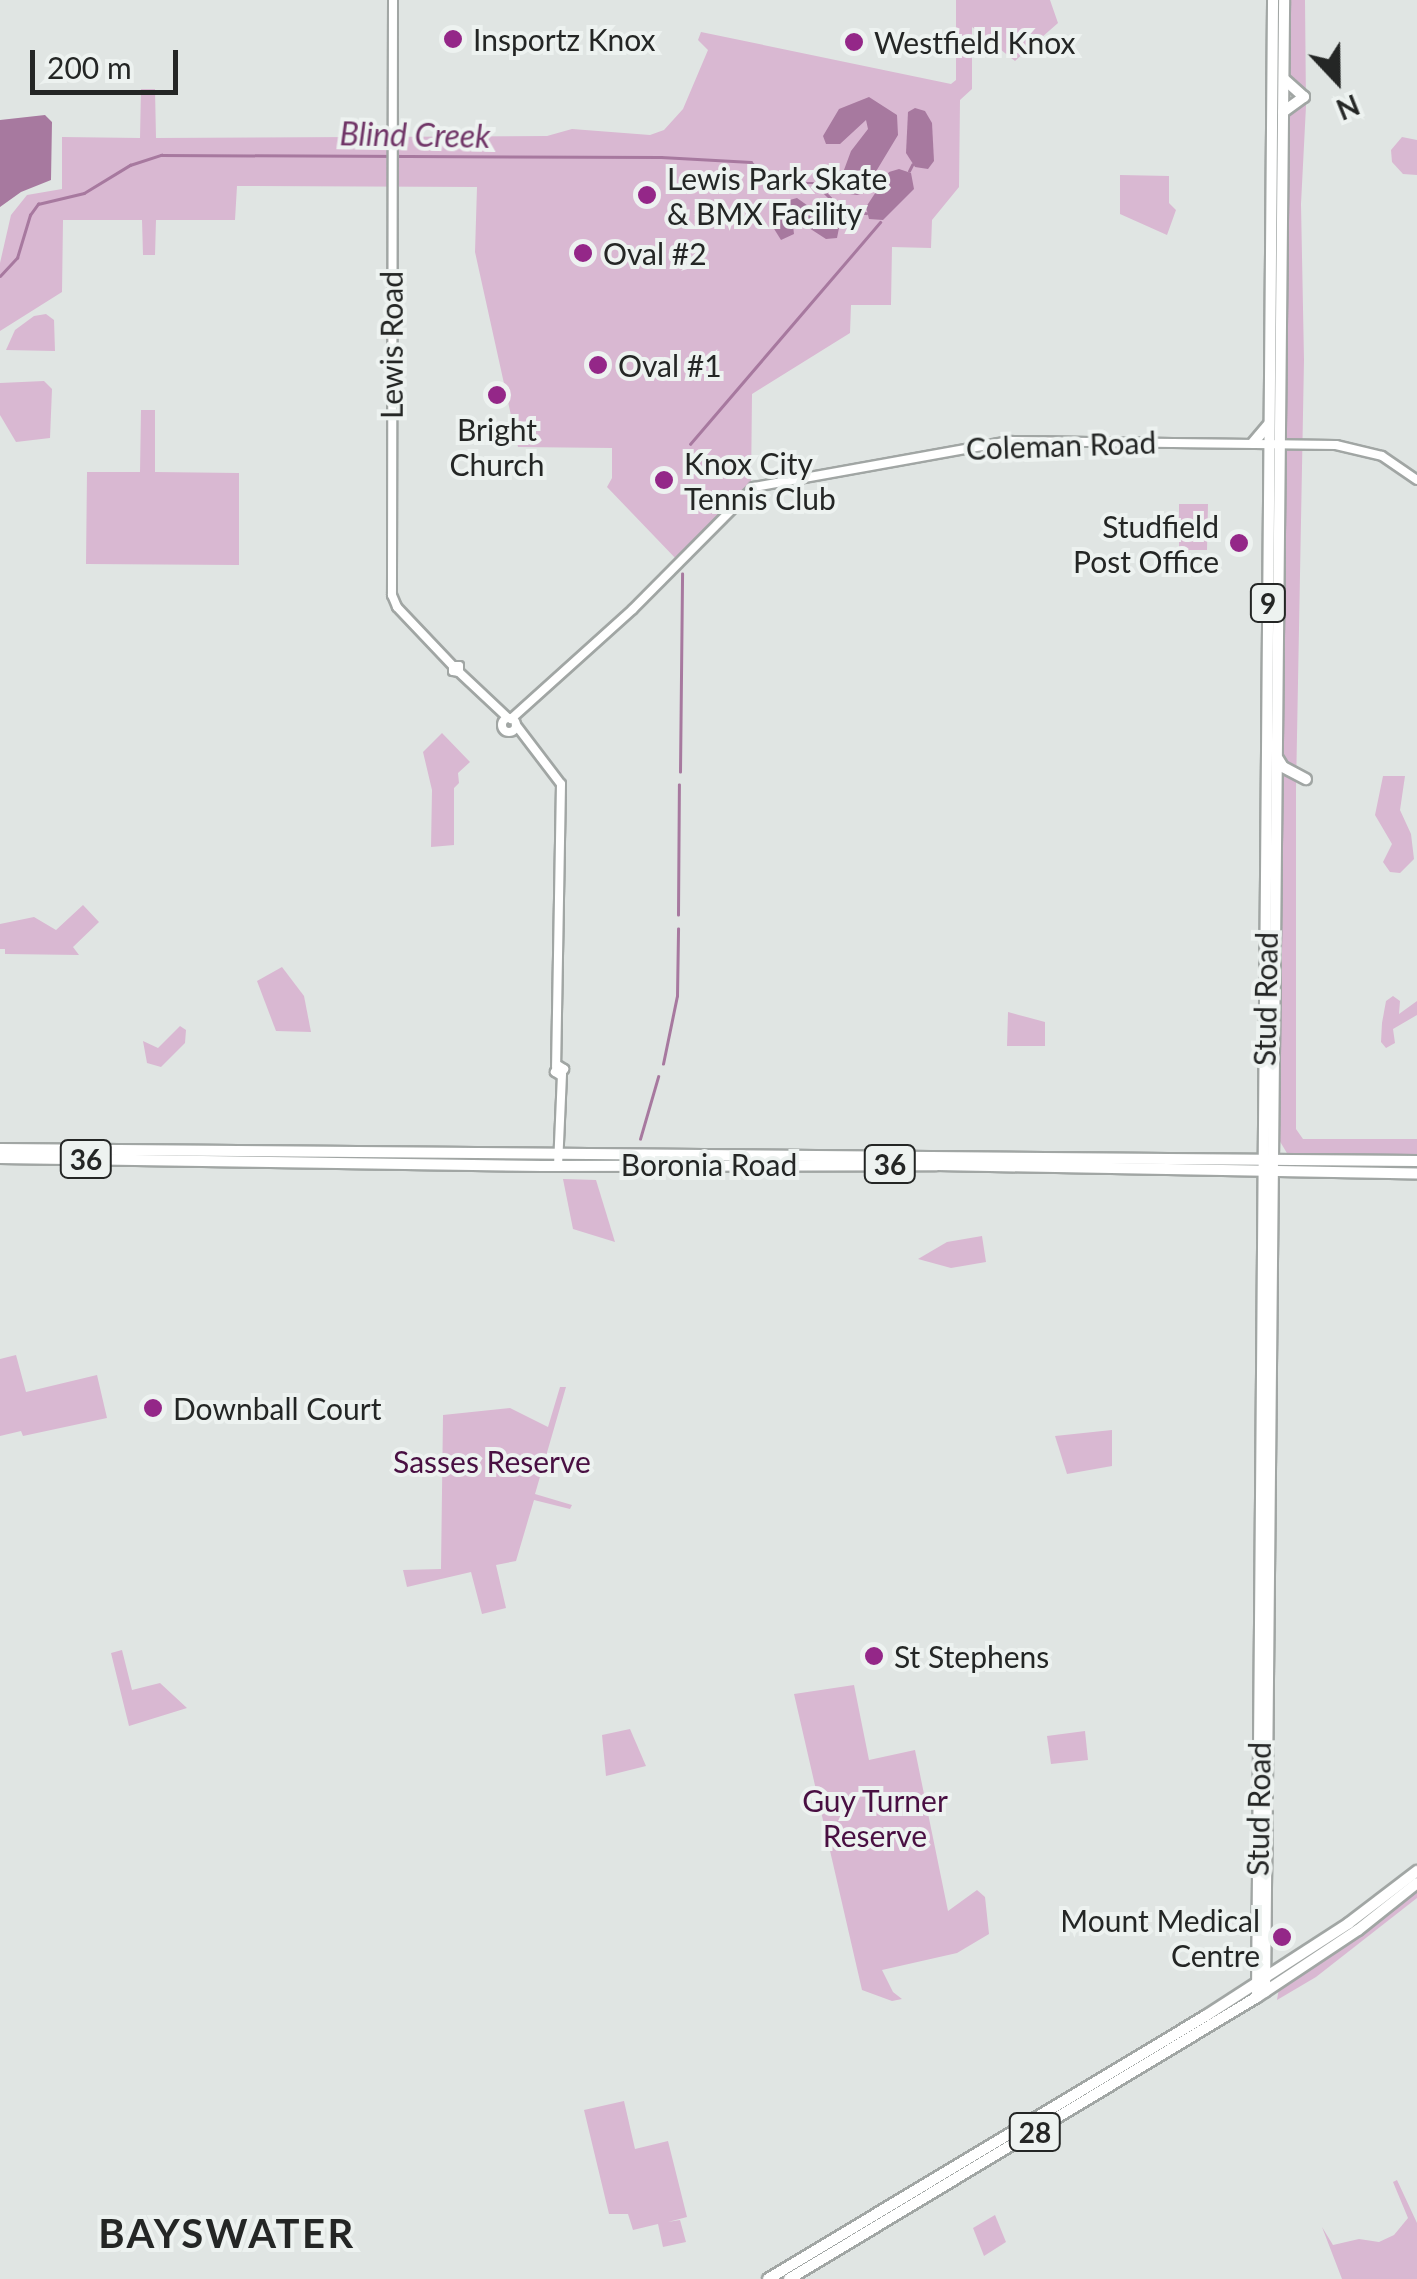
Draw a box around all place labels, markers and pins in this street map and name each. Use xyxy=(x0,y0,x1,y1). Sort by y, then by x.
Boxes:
place label: Insportz Knox xyxy=(473,21,656,57)
place label: Westfield Knox xyxy=(874,24,1075,60)
marker: Insportz Knox xyxy=(442,28,464,50)
marker: Westfield Knox xyxy=(843,31,865,53)
place label: Lewis Park Skate & BMX Facility xyxy=(667,160,887,230)
marker: Lewis Park Skate & BMX Facility xyxy=(636,184,658,206)
place label: Oval #2 xyxy=(603,235,707,271)
marker: Oval #2 xyxy=(572,242,594,264)
place label: Oval #1 xyxy=(618,347,722,383)
marker: Oval #1 xyxy=(587,354,609,376)
marker: Bright Church xyxy=(486,384,508,406)
place label: Bright Church xyxy=(450,411,544,482)
place label: Knox City Tennis Club xyxy=(684,445,836,516)
marker: Knox City Tennis Club xyxy=(653,469,675,491)
place label: Studfield Post Office xyxy=(1073,508,1219,578)
marker: Studfield Post Office xyxy=(1228,532,1250,554)
place label: Downball Court xyxy=(173,1390,381,1426)
marker: Downball Court xyxy=(142,1397,164,1419)
place label: St Stephens xyxy=(894,1638,1049,1674)
marker: St Stephens xyxy=(863,1645,885,1667)
place label: Mount Medical Centre xyxy=(1060,1902,1260,1972)
marker: Mount Medical Centre xyxy=(1269,1924,1295,1950)

